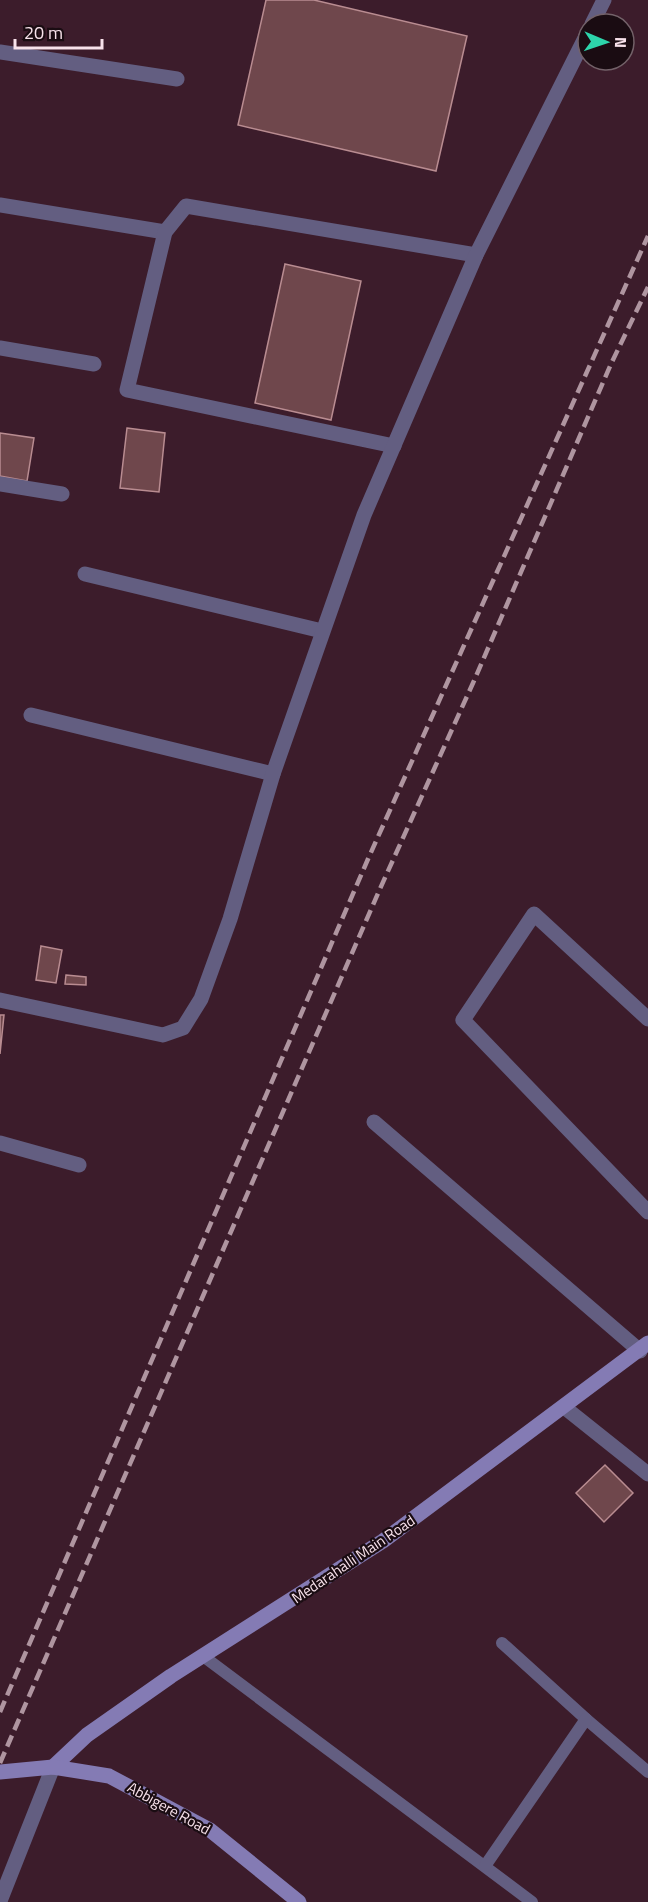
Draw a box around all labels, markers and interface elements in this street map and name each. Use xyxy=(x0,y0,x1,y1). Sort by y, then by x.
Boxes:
scale bar xyxy=(15,12,102,50)
north arrow xyxy=(576,12,636,72)
text: 20 m xyxy=(24,19,63,46)
text: N xyxy=(609,37,633,48)
street label: Medarahalli Main Road xyxy=(287,1509,419,1609)
street label: Abbigere Road xyxy=(123,1776,215,1840)

